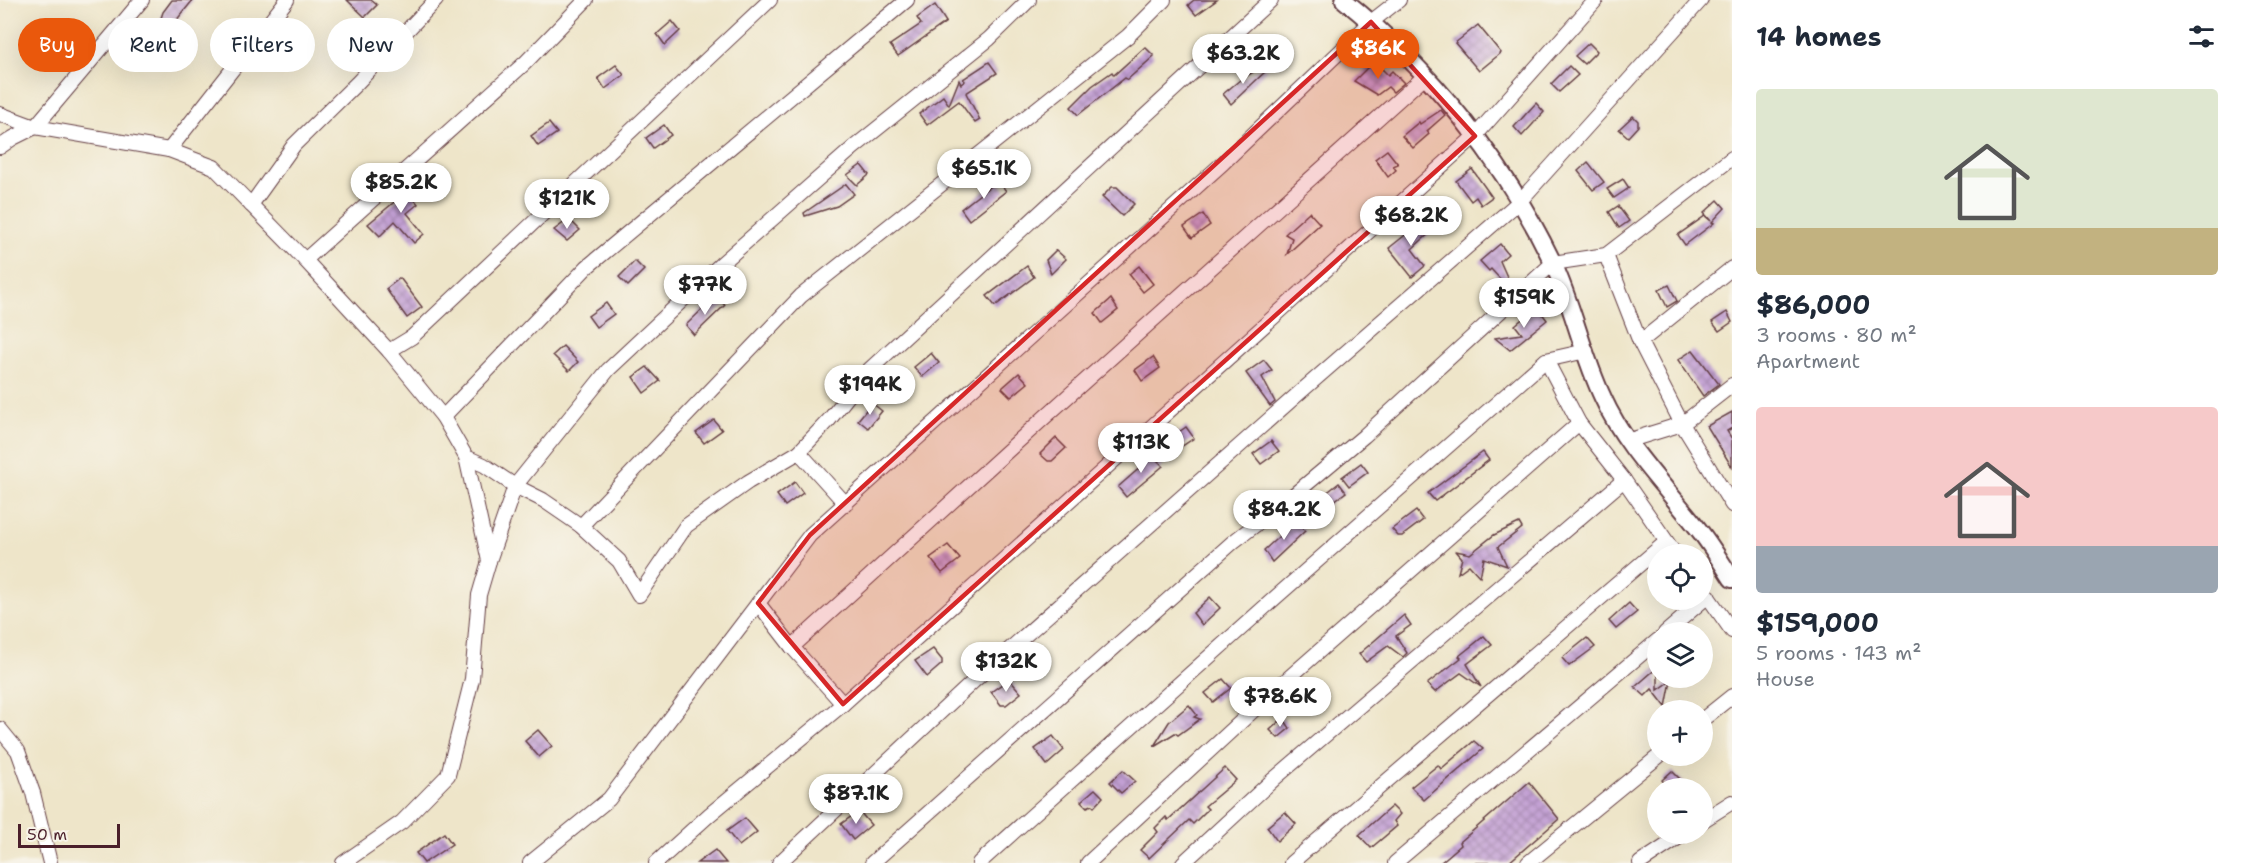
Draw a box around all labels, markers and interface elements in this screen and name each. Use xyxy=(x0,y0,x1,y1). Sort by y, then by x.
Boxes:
chip: Buy xyxy=(18,18,96,72)
chip: Rent xyxy=(108,18,198,72)
chip: Filters xyxy=(210,18,315,72)
chip: New xyxy=(327,18,414,72)
text: 14 homes xyxy=(1756,19,1882,54)
icon: filters xyxy=(2185,20,2218,53)
pin: $86K xyxy=(1342,29,1414,80)
pin: $63.2K xyxy=(1194,34,1292,85)
text: $86K xyxy=(1350,35,1406,61)
text: $63.2K xyxy=(1206,40,1280,66)
icon: home xyxy=(1933,128,2041,236)
pin: $65.1K xyxy=(935,149,1033,200)
text: $65.1K xyxy=(951,155,1017,181)
pin: $85.2K xyxy=(352,163,450,214)
text: $85.2K xyxy=(365,169,437,195)
pin: $121K xyxy=(525,179,609,230)
text: $121K xyxy=(538,185,596,211)
pin: $68.2K xyxy=(1362,196,1460,247)
text: $68.2K xyxy=(1374,202,1448,228)
pin: $77K xyxy=(669,265,741,316)
text: $77K xyxy=(678,271,732,297)
pin: $159K xyxy=(1482,278,1566,329)
text: $159K xyxy=(1493,284,1555,310)
text: $86,000 xyxy=(1756,287,1871,322)
text: 3 rooms · 80 m² xyxy=(1756,322,1917,348)
text: Apartment xyxy=(1756,348,1860,374)
pin: $194K xyxy=(828,365,912,416)
text: $194K xyxy=(838,371,902,397)
pin: $113K xyxy=(1099,423,1183,474)
text: $113K xyxy=(1112,429,1170,455)
icon: home xyxy=(1933,446,2041,554)
pin: $84.2K xyxy=(1235,490,1333,541)
text: $84.2K xyxy=(1247,496,1321,522)
map controls xyxy=(1647,544,1713,844)
button: locate xyxy=(1647,544,1713,610)
text: $159,000 xyxy=(1756,605,1879,640)
button: layers xyxy=(1647,622,1713,688)
text: 5 rooms · 143 m² xyxy=(1756,640,1921,666)
pin: $132K xyxy=(964,642,1048,693)
text: $132K xyxy=(975,648,1037,674)
text: House xyxy=(1756,666,1815,692)
pin: $78.6K xyxy=(1231,677,1329,728)
text: $78.6K xyxy=(1243,683,1317,709)
button: + xyxy=(1647,700,1713,766)
pin: $87.1K xyxy=(807,774,905,825)
button: − xyxy=(1647,778,1713,844)
text: $87.1K xyxy=(823,780,889,806)
scale bar xyxy=(18,821,120,848)
text: 50 m xyxy=(27,824,67,845)

